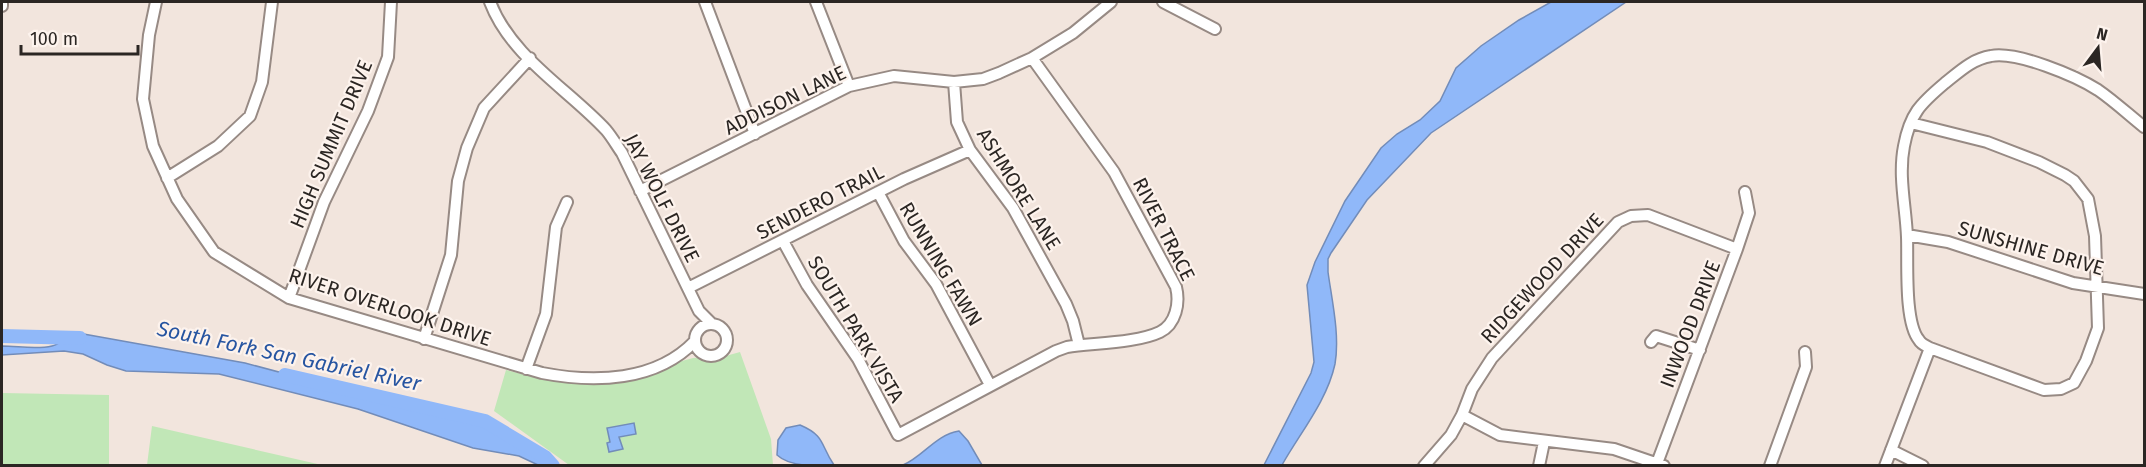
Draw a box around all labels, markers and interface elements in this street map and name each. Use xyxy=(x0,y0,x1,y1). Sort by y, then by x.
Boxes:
scale bar xyxy=(21,18,138,56)
north arrow xyxy=(2068,18,2128,78)
text: N xyxy=(2094,23,2110,45)
text: 100 m xyxy=(30,28,78,50)
street label: HIGH SUMMIT DRIVE xyxy=(285,56,377,232)
street label: ADDISON LANE xyxy=(720,60,850,140)
street label: ASHMORE LANE xyxy=(972,124,1066,254)
street label: JAY WOLF DRIVE xyxy=(619,130,705,266)
street label: SENDERO TRAIL xyxy=(752,160,888,244)
street label: RIVER TRACE xyxy=(1128,173,1200,285)
street label: RUNNING FAWN xyxy=(895,198,987,330)
street label: RIDGEWOOD DRIVE xyxy=(1475,208,1609,348)
street label: SUNSHINE DRIVE xyxy=(1955,216,2107,280)
street label: SOUTH PARK VISTA xyxy=(803,251,909,407)
street label: INWOOD DRIVE xyxy=(1655,257,1725,391)
street label: RIVER OVERLOOK DRIVE xyxy=(286,263,494,351)
water label: South Fork San Gabriel River xyxy=(154,315,424,397)

